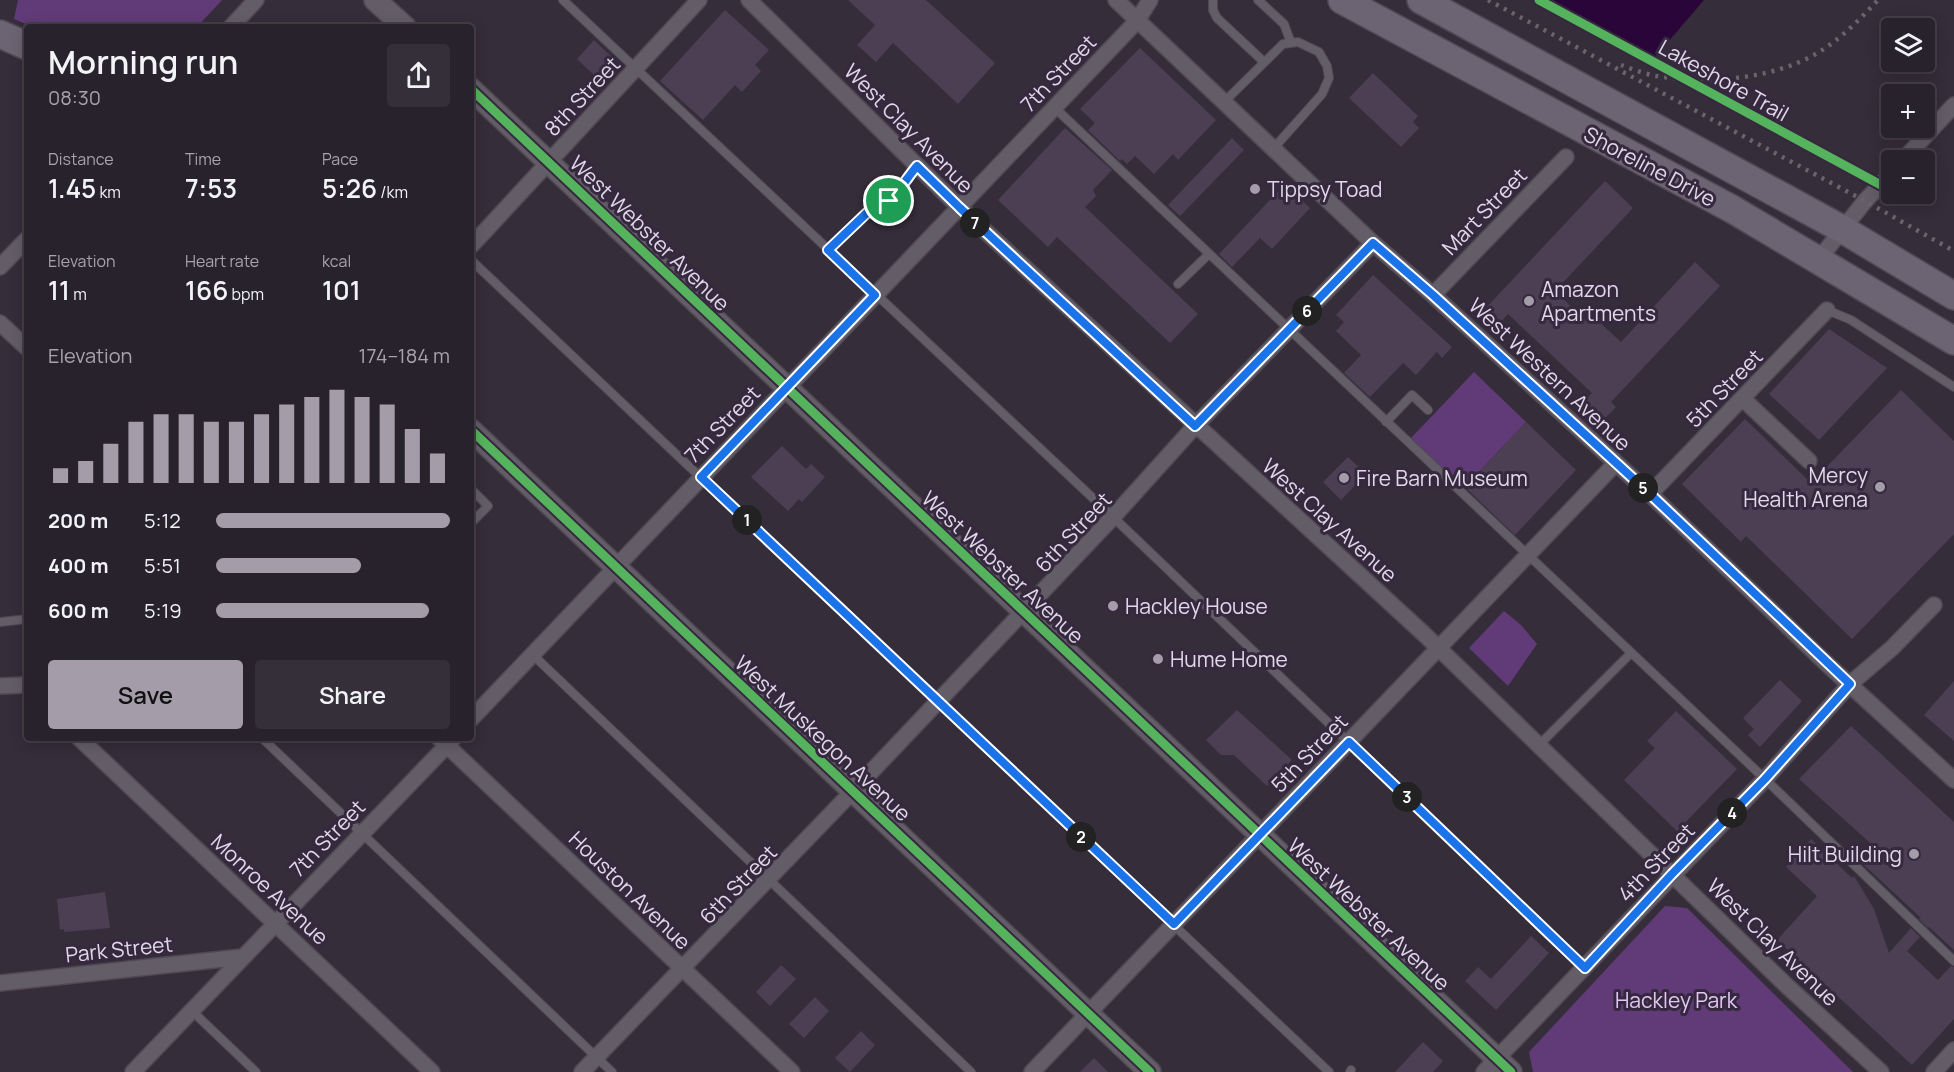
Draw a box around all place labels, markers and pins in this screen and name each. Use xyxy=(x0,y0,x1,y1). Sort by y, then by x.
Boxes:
pin xyxy=(863,175,914,226)
place label: Tippsy Toad xyxy=(1267,175,1382,203)
marker: Tippsy Toad xyxy=(1248,182,1262,196)
pin: 7 xyxy=(960,208,990,238)
place label: Amazon Apartments xyxy=(1541,275,1656,327)
marker: Amazon Apartments xyxy=(1522,294,1536,308)
pin: 6 xyxy=(1292,296,1322,326)
place label: Mercy Health Arena xyxy=(1743,461,1868,513)
place label: Fire Barn Museum xyxy=(1356,464,1528,492)
marker: Fire Barn Museum xyxy=(1337,471,1351,485)
pin: 5 xyxy=(1628,473,1658,503)
marker: Mercy Health Arena xyxy=(1873,480,1887,494)
pin: 1 xyxy=(732,505,762,535)
place label: Hackley House xyxy=(1125,592,1268,620)
marker: Hackley House xyxy=(1106,599,1120,613)
place label: Hume Home xyxy=(1170,645,1288,673)
marker: Hume Home xyxy=(1151,652,1165,666)
pin: 3 xyxy=(1392,782,1422,812)
pin: 4 xyxy=(1717,798,1747,828)
pin: 2 xyxy=(1066,822,1096,852)
place label: Hilt Building xyxy=(1788,840,1902,868)
marker: Hilt Building xyxy=(1907,847,1921,861)

